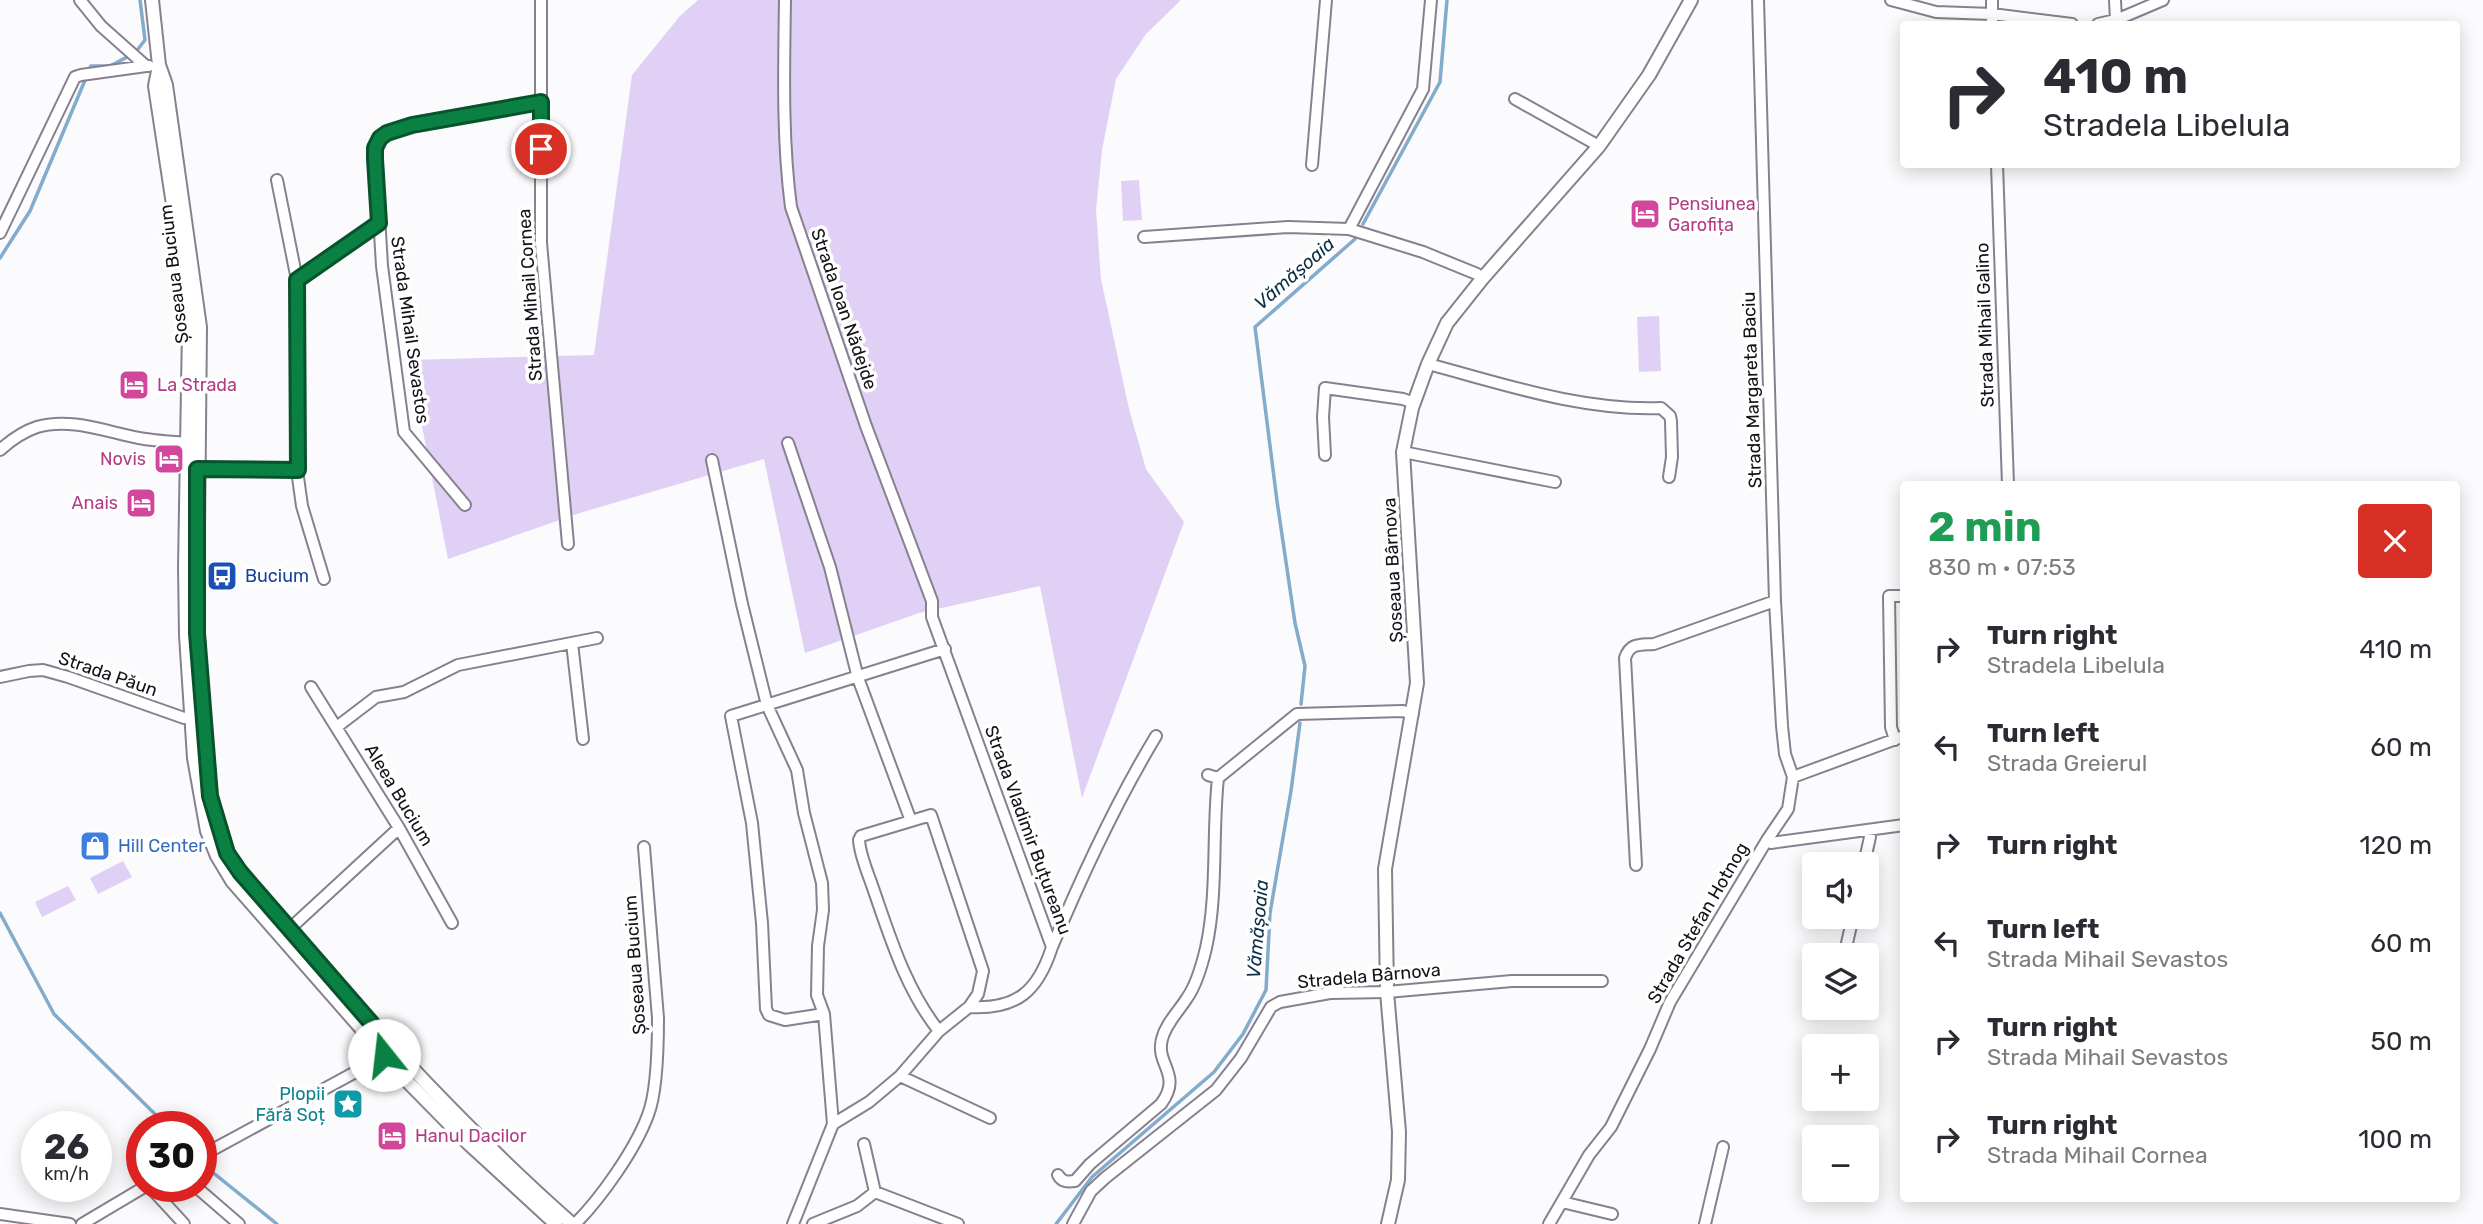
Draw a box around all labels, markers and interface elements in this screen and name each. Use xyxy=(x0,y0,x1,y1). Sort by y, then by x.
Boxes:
text: 410 m xyxy=(2043,47,2188,105)
icon: right xyxy=(1928,49,2019,140)
text: Stradela Libelula xyxy=(2043,106,2290,144)
pin xyxy=(511,119,571,179)
icon: arrive xyxy=(522,130,560,168)
place label: Pensiunea Garofița xyxy=(1668,193,1756,236)
hotel icon: Pensiunea Garofița xyxy=(1628,197,1662,231)
street label: Șoseaua Bucium xyxy=(155,203,193,345)
street label: Strada Mihail Cornea xyxy=(513,208,547,382)
street label: Strada Ioan Nădejde xyxy=(806,226,882,392)
water label: Vămășoaia xyxy=(1249,232,1339,315)
street label: Strada Mihail Sevastos xyxy=(386,235,434,425)
street label: Strada Mihail Galino xyxy=(1971,242,1999,408)
street label: Strada Margareta Baciu xyxy=(1738,291,1766,489)
hotel icon: La Strada xyxy=(117,368,151,402)
place label: La Strada xyxy=(157,374,237,396)
hotel icon: Novis xyxy=(152,442,186,476)
place label: Novis xyxy=(100,448,146,470)
hotel icon: Anais xyxy=(124,486,158,520)
place label: Anais xyxy=(72,492,118,514)
street label: Șoseaua Bârnova xyxy=(1378,497,1408,643)
text: 2 min xyxy=(1928,502,2042,552)
button: close xyxy=(2358,504,2432,578)
text: 830 m · 07:53 xyxy=(1928,553,2076,581)
bus stop icon: Bucium xyxy=(205,559,239,593)
place label: Bucium xyxy=(245,565,309,587)
text: Turn right xyxy=(1987,620,2117,651)
icon: right xyxy=(1928,630,1966,668)
text: 410 m xyxy=(2359,634,2432,665)
street label: Strada Păun xyxy=(56,647,160,701)
text: Stradela Libelula xyxy=(1987,651,2165,679)
text: Turn left xyxy=(1987,718,2099,749)
street label: Strada Vladimir Buțureanu xyxy=(980,722,1076,938)
icon: left xyxy=(1928,728,1966,766)
text: 60 m xyxy=(2370,732,2432,763)
street label: Aleea Bucium xyxy=(360,740,438,850)
text: Strada Greierul xyxy=(1987,749,2147,777)
icon: right xyxy=(1928,826,1966,864)
shop icon: Hill Center xyxy=(78,829,112,863)
text: Turn right xyxy=(1987,830,2117,861)
text: 120 m xyxy=(2360,830,2432,861)
place label: Hill Center xyxy=(118,835,205,857)
street label: Strada Stefan Hotnog xyxy=(1643,839,1753,1007)
map controls xyxy=(1802,852,1879,1202)
button: sound xyxy=(1802,852,1879,929)
water label: Vămășoaia xyxy=(1242,879,1273,979)
street label: Șoseaua Bucium xyxy=(619,894,651,1036)
text: Turn left xyxy=(1987,914,2099,945)
icon: left xyxy=(1928,924,1966,962)
text: 60 m xyxy=(2370,928,2432,959)
button: layers xyxy=(1802,943,1879,1020)
text: Strada Mihail Sevastos xyxy=(1987,945,2228,973)
street label: Stradela Bârnova xyxy=(1297,959,1441,993)
text: Turn right xyxy=(1987,1012,2117,1043)
position arrow xyxy=(347,1018,421,1092)
icon: right xyxy=(1928,1022,1966,1060)
text: 50 m xyxy=(2371,1026,2432,1057)
button: + xyxy=(1802,1034,1879,1111)
text: Strada Mihail Sevastos xyxy=(1987,1043,2228,1071)
place label: Plopii Fără Soț xyxy=(256,1083,325,1126)
place icon: Plopii Fără Soț xyxy=(331,1087,365,1121)
text: Turn right xyxy=(1987,1110,2117,1141)
speed limit sign: 30 xyxy=(126,1111,217,1202)
hotel icon: Hanul Dacilor xyxy=(375,1119,409,1153)
icon: right xyxy=(1928,1120,1966,1158)
text: 100 m xyxy=(2358,1124,2432,1155)
place label: Hanul Dacilor xyxy=(415,1125,527,1147)
button: − xyxy=(1802,1125,1879,1202)
text: 26 xyxy=(44,1126,89,1168)
text: Strada Mihail Cornea xyxy=(1987,1141,2208,1169)
text: km/h xyxy=(44,1163,89,1185)

